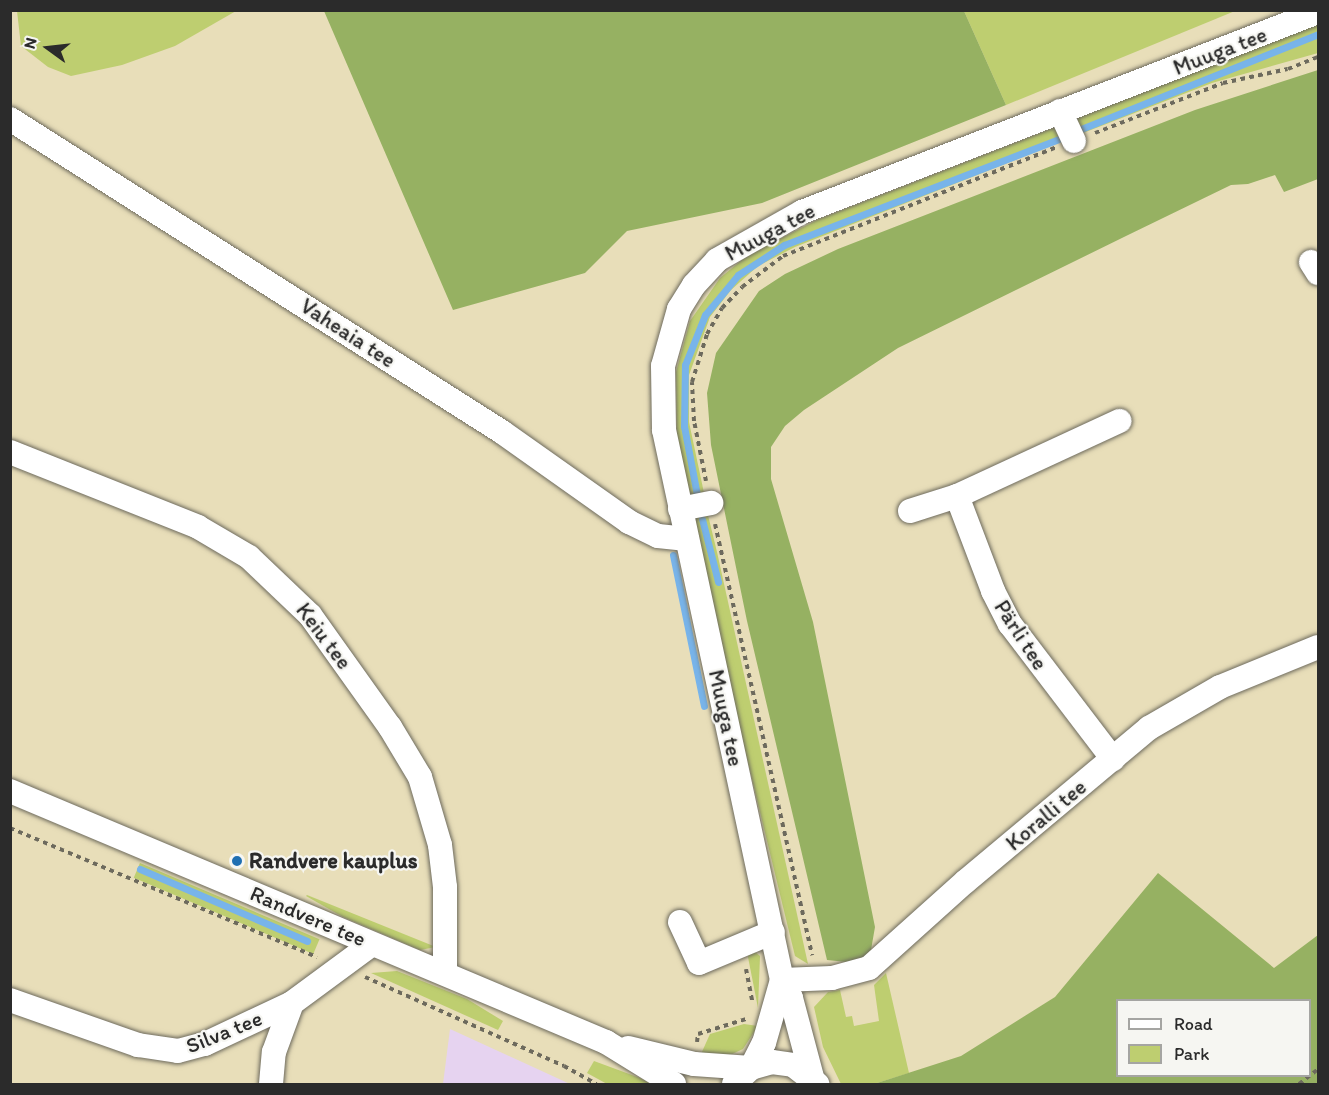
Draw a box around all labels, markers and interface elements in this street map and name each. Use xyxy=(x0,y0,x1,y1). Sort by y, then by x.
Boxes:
north arrow xyxy=(18,18,78,78)
street label: Muuga tee xyxy=(1169,21,1271,81)
text: N xyxy=(20,36,41,51)
street label: Muuga tee xyxy=(720,197,820,267)
street label: Vaheaia tee xyxy=(296,293,400,373)
street label: Pärli tee xyxy=(989,595,1053,675)
street label: Keiu tee xyxy=(290,598,358,674)
street label: Muuga tee xyxy=(703,667,749,769)
street label: Koralli tee xyxy=(1000,774,1092,856)
place label: Randvere kauplus xyxy=(249,848,417,874)
marker: Randvere kauplus xyxy=(230,854,244,868)
street label: Randvere tee xyxy=(246,880,370,952)
legend xyxy=(1116,999,1311,1077)
street label: Silva tee xyxy=(182,1005,266,1059)
text: Road xyxy=(1174,1013,1213,1035)
text: Park xyxy=(1174,1043,1209,1065)

